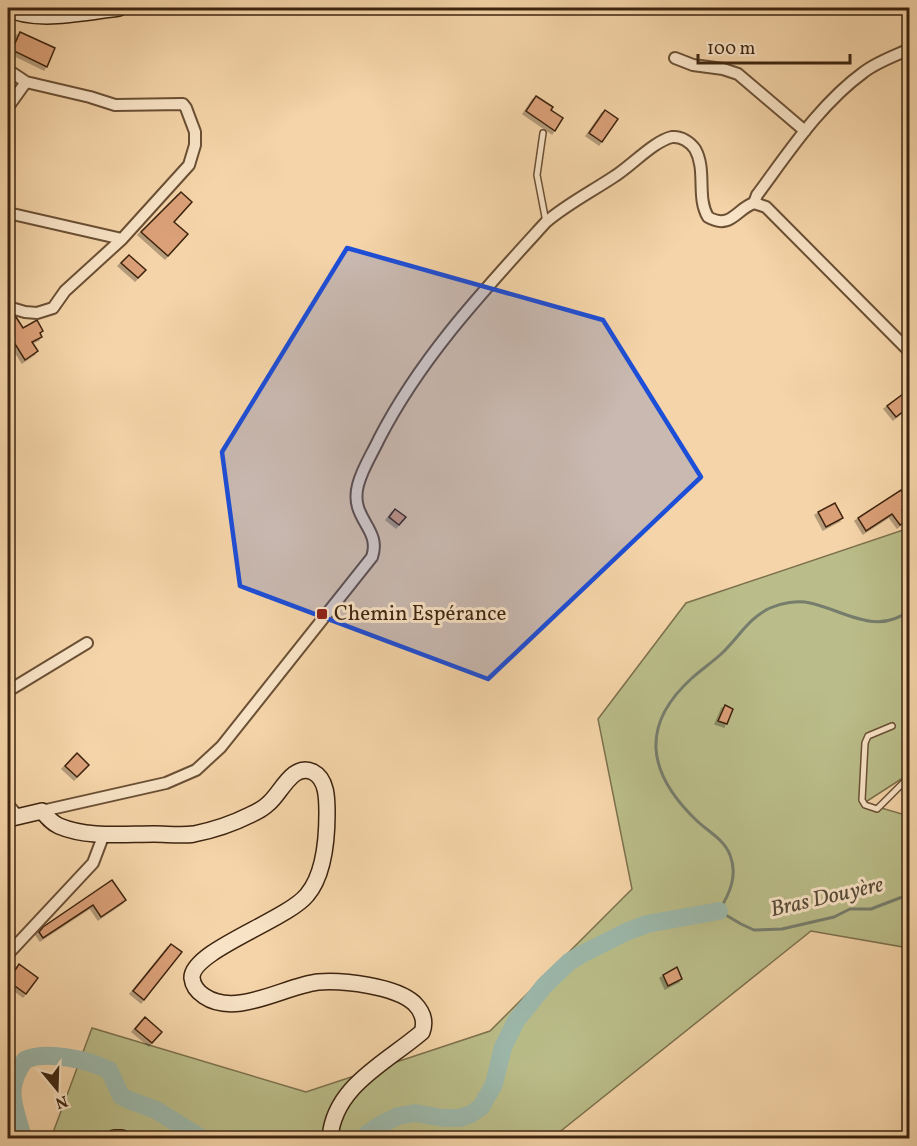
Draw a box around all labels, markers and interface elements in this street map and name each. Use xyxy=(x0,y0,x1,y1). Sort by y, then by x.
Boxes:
scale bar xyxy=(698,27,850,65)
text: 100 m xyxy=(707,37,756,62)
place label: Chemin Espérance xyxy=(334,600,507,629)
marker: Chemin Espérance xyxy=(315,607,329,621)
water label: Bras Douyère xyxy=(767,870,887,926)
north arrow xyxy=(27,1059,87,1119)
text: N xyxy=(52,1089,70,1114)

